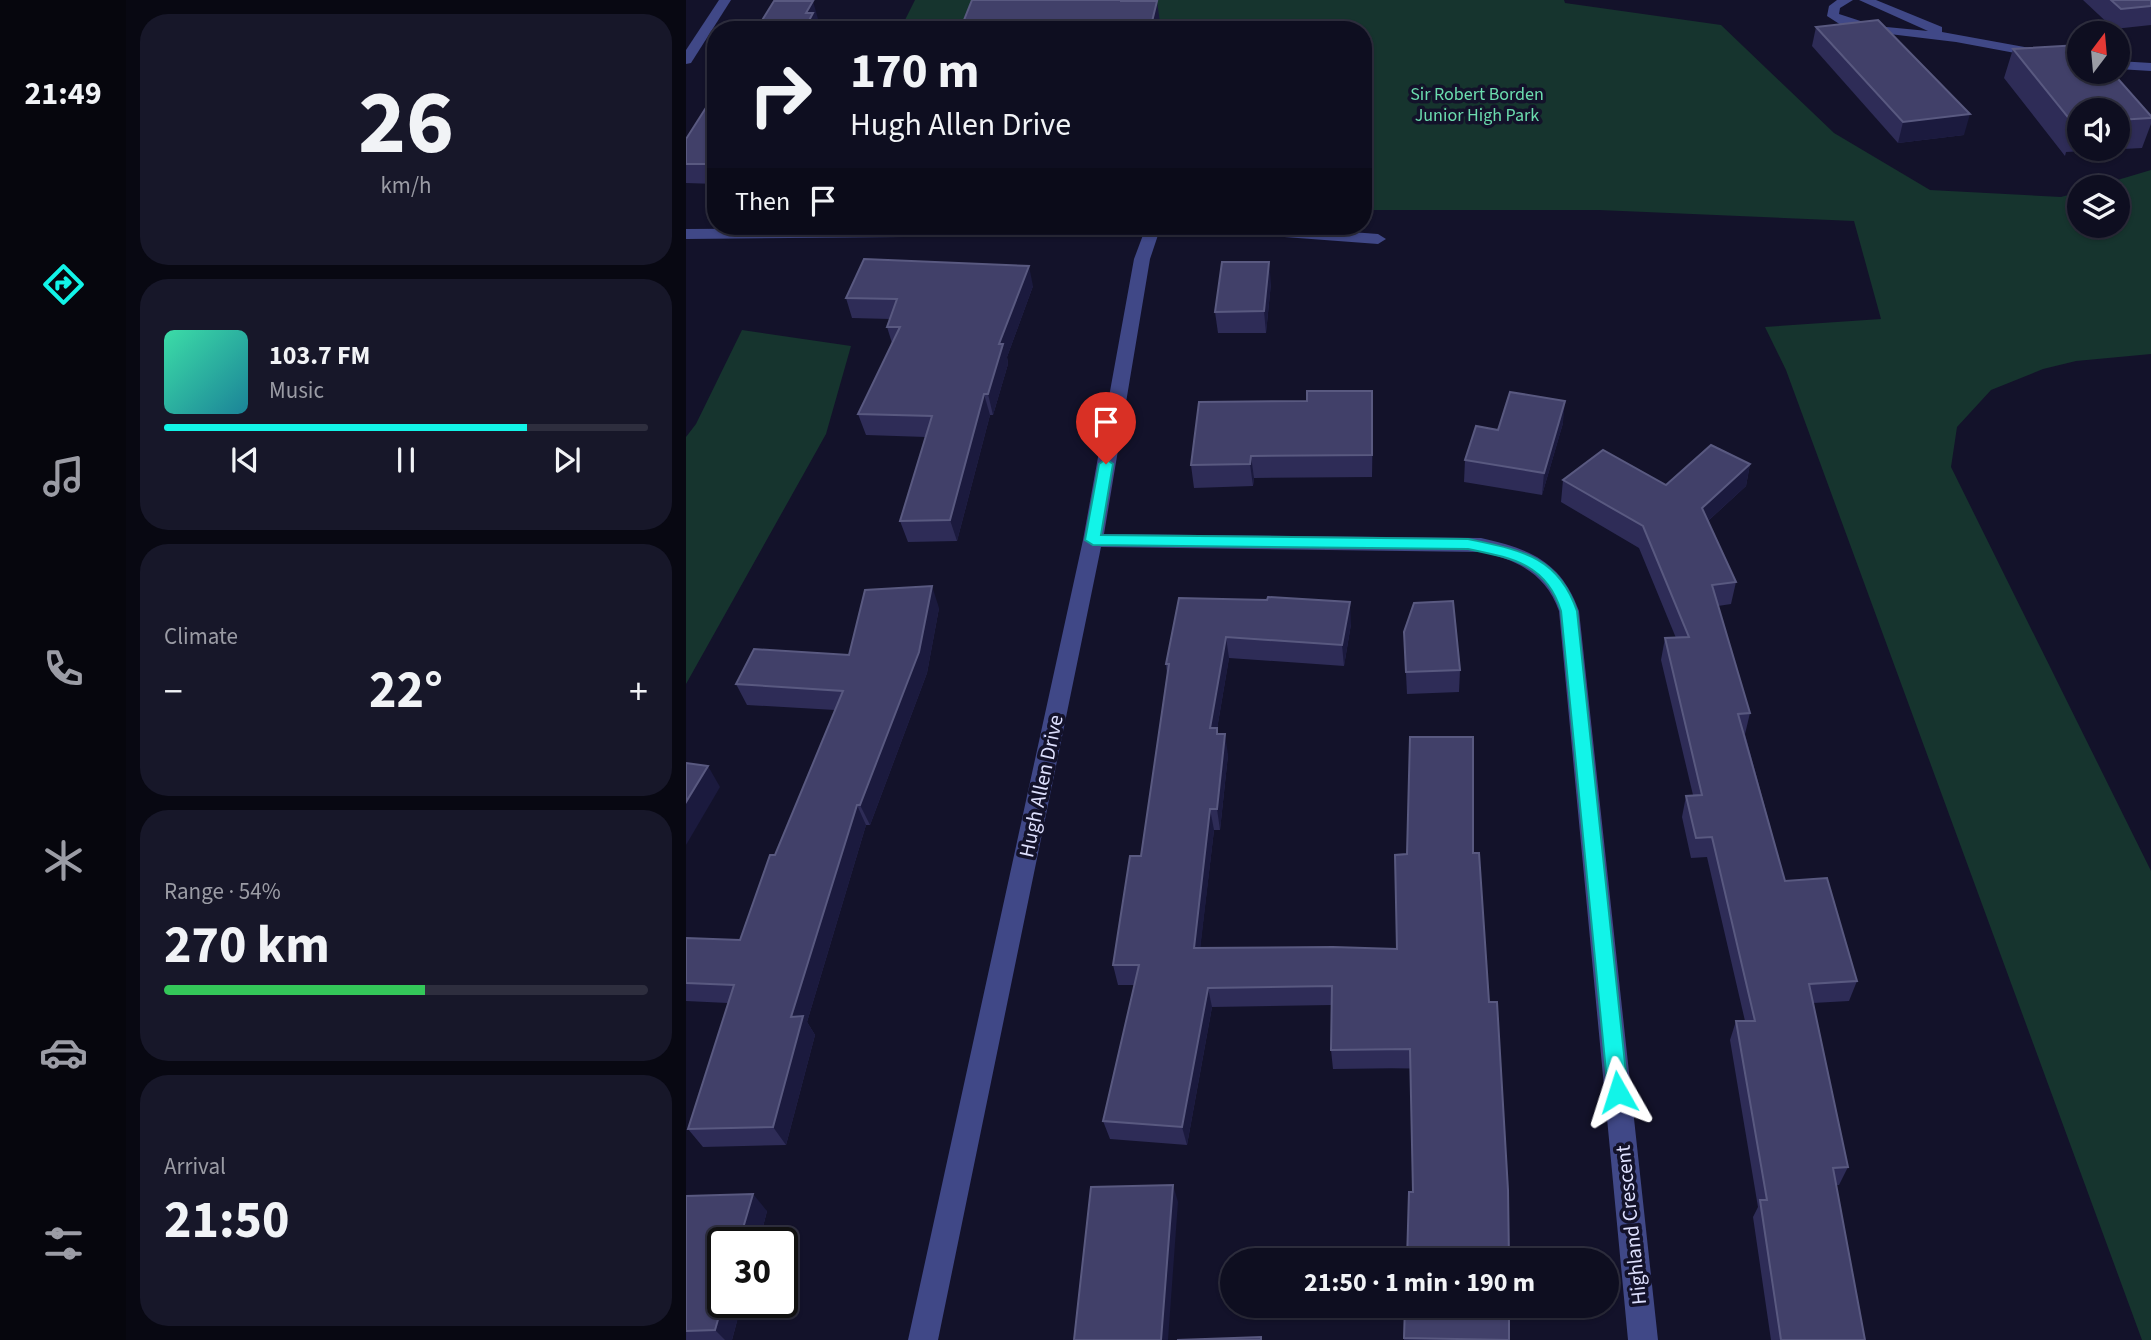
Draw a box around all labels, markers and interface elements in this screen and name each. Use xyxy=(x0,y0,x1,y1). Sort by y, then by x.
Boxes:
north arrow xyxy=(2067,21,2130,84)
map controls xyxy=(2067,21,2130,238)
text: 170 m xyxy=(850,37,979,107)
icon: right xyxy=(735,49,826,140)
text: 26 xyxy=(358,59,454,188)
text: 21:49 xyxy=(24,71,102,117)
park label: Sir Robert Borden Junior High Park xyxy=(1410,82,1544,128)
button: sound xyxy=(2067,98,2130,161)
text: Hugh Allen Drive xyxy=(850,102,1071,148)
text: km/h xyxy=(380,169,432,202)
button: layers xyxy=(2067,175,2130,238)
icon: arrive xyxy=(804,182,842,220)
text: Then xyxy=(735,183,790,220)
icon: directions xyxy=(39,260,88,309)
text: 103.7 FM xyxy=(269,337,370,374)
text: Music xyxy=(269,374,324,407)
pin xyxy=(1076,392,1136,464)
icon: arrive xyxy=(1087,403,1125,441)
icon: previous xyxy=(226,441,264,479)
icon: pause xyxy=(387,441,425,479)
icon: next xyxy=(548,441,586,479)
icon: music xyxy=(39,452,88,501)
text: Climate xyxy=(164,620,238,653)
icon: phone xyxy=(39,644,88,693)
text: 22° xyxy=(369,654,443,728)
text: − xyxy=(164,665,183,719)
text: + xyxy=(629,665,648,719)
street label: Hugh Allen Drive xyxy=(1011,712,1071,860)
icon: climate xyxy=(39,836,88,885)
text: Range · 54% xyxy=(164,875,281,908)
text: 270 km xyxy=(164,909,330,983)
icon: car xyxy=(39,1028,88,1077)
position arrow xyxy=(1581,1055,1655,1129)
street label: Highland Crescent xyxy=(1608,1144,1654,1306)
text: Arrival xyxy=(164,1150,226,1183)
text: 21:50 xyxy=(164,1184,289,1258)
icon: filters xyxy=(39,1219,88,1268)
speed limit sign: 30 xyxy=(707,1227,798,1318)
text: 21:50 · 1 min · 190 m xyxy=(1304,1264,1535,1301)

